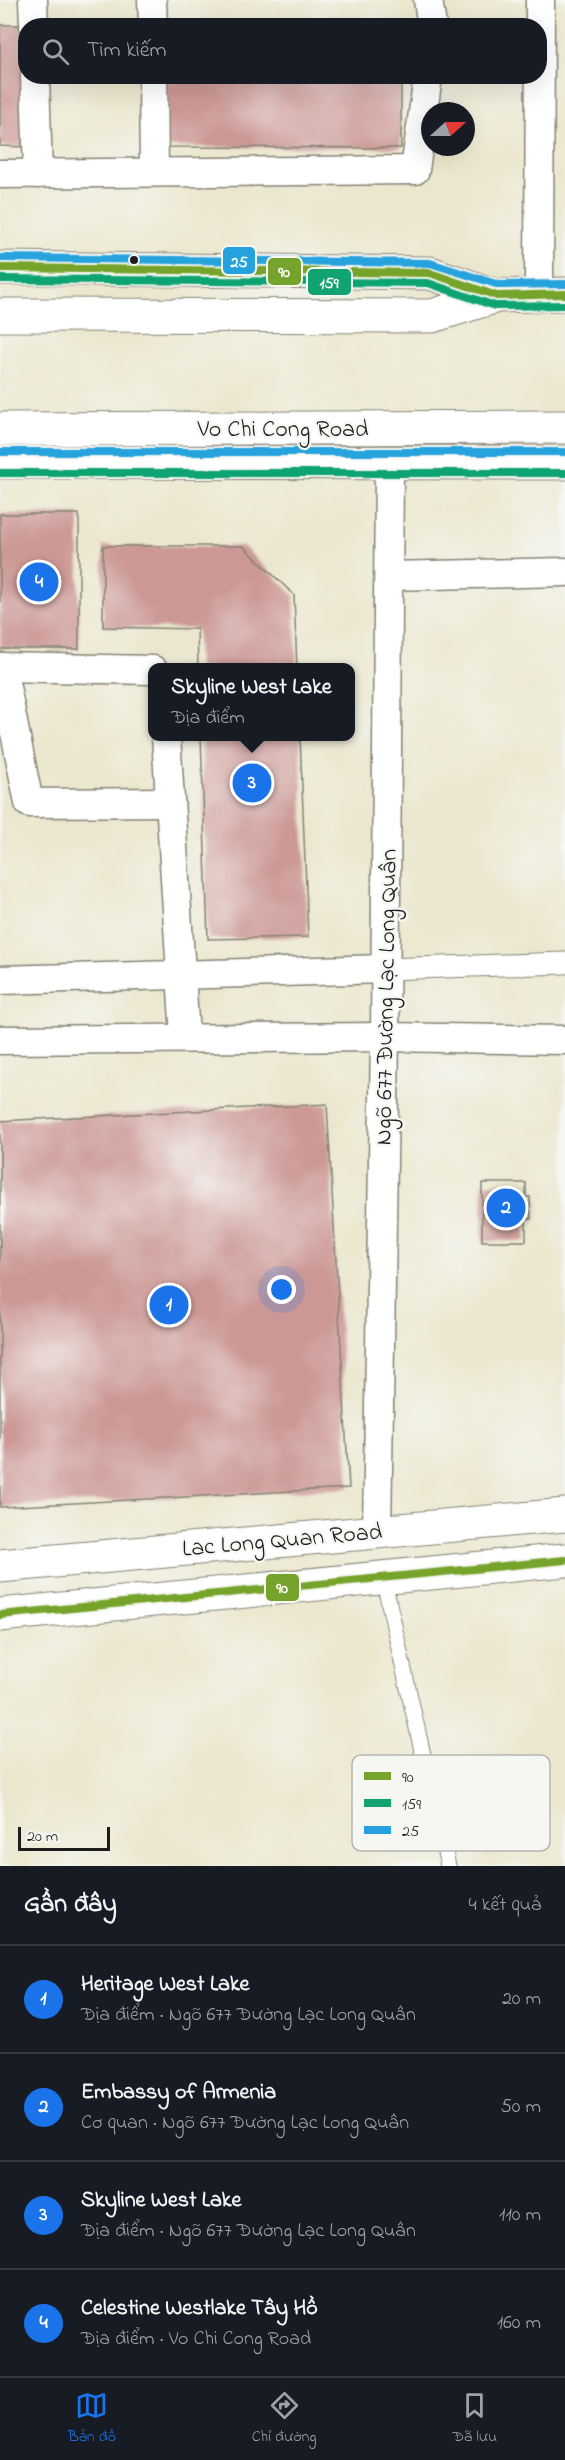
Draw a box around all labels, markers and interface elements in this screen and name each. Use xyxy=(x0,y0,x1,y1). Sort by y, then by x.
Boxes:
search box xyxy=(18,18,547,84)
icon: search xyxy=(39,35,72,68)
text: Tìm kiếm xyxy=(87,35,167,67)
north arrow xyxy=(421,102,475,156)
line badge: 25 xyxy=(222,246,256,275)
text: 25 xyxy=(229,251,248,275)
unlabelled marker xyxy=(128,254,140,266)
line badge: 90 xyxy=(267,257,302,286)
text: 90 xyxy=(277,261,290,285)
line badge: 159 xyxy=(307,268,352,296)
text: 159 xyxy=(319,272,339,296)
street label: Vo Chi Cong Road xyxy=(196,413,369,448)
pin: 4 xyxy=(20,560,58,604)
popup xyxy=(148,663,355,741)
text: Skyline West Lake xyxy=(171,672,332,704)
text: Địa điểm xyxy=(171,704,245,733)
pin: 3 xyxy=(232,760,272,806)
street label: Ngõ 677 Đường Lạc Long Quân xyxy=(367,848,408,1146)
pin: 2 xyxy=(486,1186,526,1230)
your location xyxy=(267,1275,296,1304)
pin: 1 xyxy=(150,1282,188,1328)
street label: Lac Long Quan Road xyxy=(181,1515,384,1568)
line badge: 90 xyxy=(265,1573,300,1602)
text: 90 xyxy=(275,1577,288,1601)
legend xyxy=(352,1755,550,1851)
text: 90 xyxy=(402,1766,414,1790)
text: 159 xyxy=(402,1793,421,1817)
text: 25 xyxy=(402,1820,419,1844)
scale bar xyxy=(18,1824,110,1852)
text: 20 m xyxy=(27,1825,58,1849)
text: Gần đây xyxy=(24,1886,117,1924)
text: 4 kết quả xyxy=(469,1891,541,1920)
text: Heritage West Lake xyxy=(81,1969,249,2001)
text: 1 xyxy=(40,1985,47,2014)
text: 20 m xyxy=(502,1985,541,2014)
text: Địa điểm · Ngõ 677 Đường Lạc Long Quân xyxy=(81,2001,416,2030)
text: Embassy of Armenia xyxy=(81,2077,276,2109)
text: 2 xyxy=(39,2093,48,2122)
text: 50 m xyxy=(500,2093,541,2122)
text: Cơ quan · Ngõ 677 Đường Lạc Long Quân xyxy=(81,2109,409,2138)
text: Skyline West Lake xyxy=(81,2185,241,2217)
text: 3 xyxy=(39,2201,48,2230)
text: 110 m xyxy=(499,2201,541,2230)
text: Địa điểm · Ngõ 677 Đường Lạc Long Quân xyxy=(81,2217,416,2246)
text: Celestine Westlake Tây Hồ xyxy=(81,2293,318,2325)
text: 4 xyxy=(39,2309,48,2338)
text: 160 m xyxy=(497,2309,541,2338)
text: Địa điểm · Vo Chi Cong Road xyxy=(81,2325,311,2354)
tab: Bản đồ xyxy=(68,2389,116,2449)
tab: Chỉ đường xyxy=(252,2389,317,2449)
tab: Đã lưu xyxy=(452,2389,497,2449)

